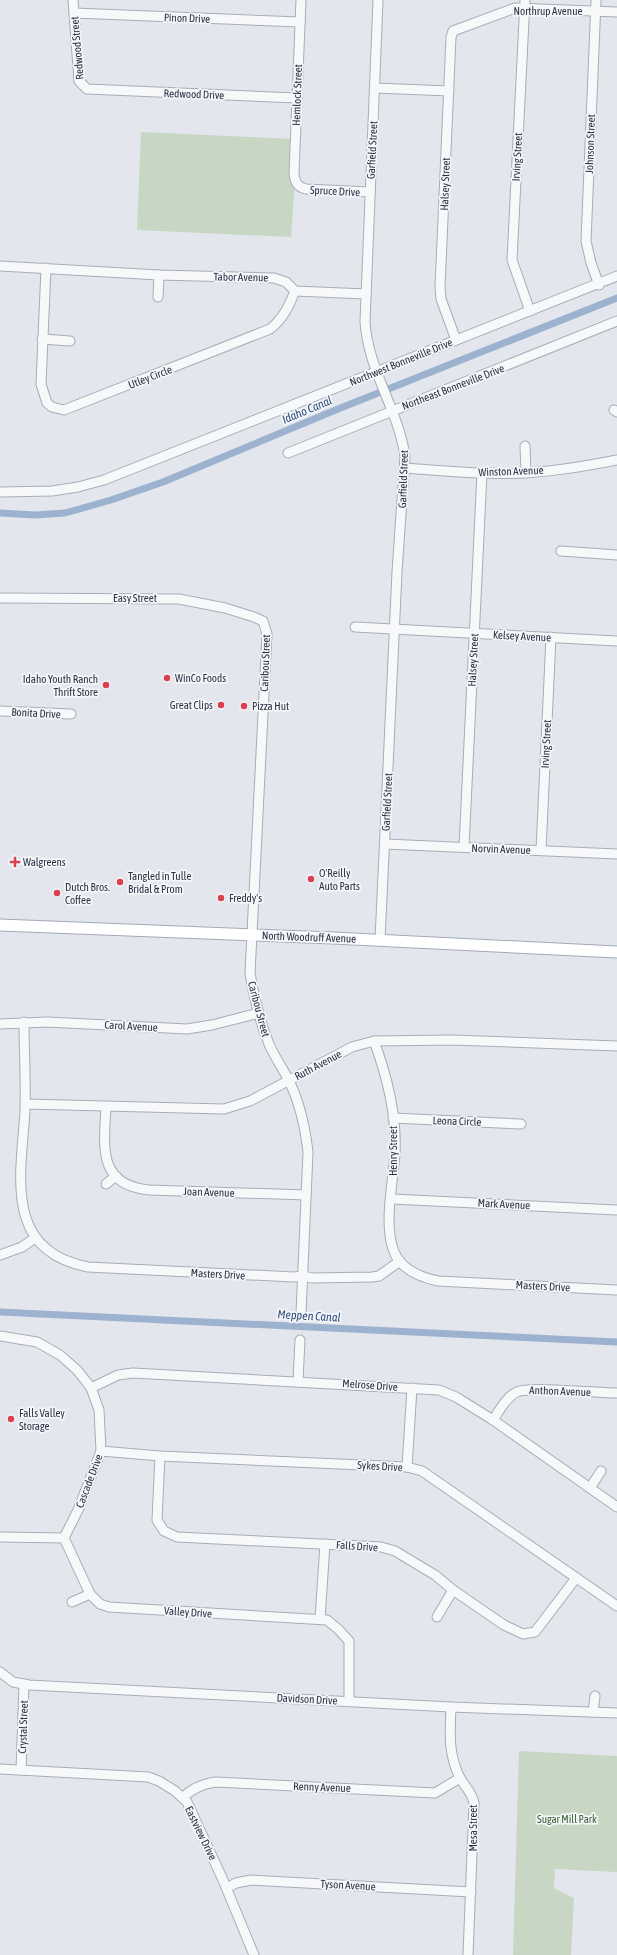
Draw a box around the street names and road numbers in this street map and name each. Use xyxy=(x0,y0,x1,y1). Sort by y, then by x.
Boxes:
street label: Northrup Avenue xyxy=(513,5,583,17)
street label: Pinon Drive xyxy=(164,11,210,25)
street label: Redwood Street xyxy=(68,16,86,80)
street label: Hemlock Street xyxy=(290,64,304,126)
street label: Redwood Drive xyxy=(164,87,224,101)
street label: Johnson Street xyxy=(583,114,597,174)
street label: Garfield Street xyxy=(364,121,380,179)
street label: Irving Street xyxy=(510,132,524,182)
street label: Halsey Street xyxy=(438,157,452,211)
street label: Spruce Drive xyxy=(310,184,360,198)
street label: Tabor Avenue xyxy=(214,271,268,283)
street label: Northwest Bonneville Drive xyxy=(348,336,454,388)
street label: Northeast Bonneville Drive xyxy=(400,362,506,412)
street label: Utley Circle xyxy=(126,363,174,391)
street label: Garfield Street xyxy=(396,450,410,508)
street label: Winston Avenue xyxy=(478,464,544,478)
street label: Easy Street xyxy=(113,592,157,604)
street label: Kelsey Avenue xyxy=(493,628,551,644)
street label: Halsey Street xyxy=(466,633,480,687)
street label: Caribou Street xyxy=(258,634,272,692)
street label: Bonita Drive xyxy=(11,706,61,720)
street label: Irving Street xyxy=(539,719,553,769)
street label: Garfield Street xyxy=(379,773,395,831)
street label: Norvin Avenue xyxy=(471,842,531,856)
street label: North Woodruff Avenue xyxy=(262,929,356,945)
street label: Caribou Street xyxy=(246,980,272,1038)
street label: Carol Avenue xyxy=(104,1019,158,1033)
street label: Ruth Avenue xyxy=(293,1048,343,1082)
street label: Leona Circle xyxy=(432,1114,482,1128)
street label: Henry Street xyxy=(387,1126,399,1176)
street label: Joan Avenue xyxy=(183,1185,235,1199)
street label: Mark Avenue xyxy=(477,1197,531,1211)
street label: Masters Drive xyxy=(191,1267,245,1281)
street label: Masters Drive xyxy=(516,1279,570,1293)
street label: Melrose Drive xyxy=(342,1377,398,1393)
street label: Anthon Avenue xyxy=(529,1384,591,1398)
street label: Cascade Drive xyxy=(73,1453,105,1509)
street label: Sykes Drive xyxy=(357,1459,403,1473)
street label: Falls Drive xyxy=(336,1539,378,1553)
street label: Valley Drive xyxy=(164,1604,212,1620)
street label: Davidson Drive xyxy=(276,1691,338,1707)
street label: Crystal Street xyxy=(16,1700,30,1754)
street label: Renny Avenue xyxy=(293,1780,351,1794)
street label: Eastview Drive xyxy=(183,1804,219,1862)
street label: Mesa Street xyxy=(467,1804,479,1852)
street label: Tyson Avenue xyxy=(320,1878,376,1892)

